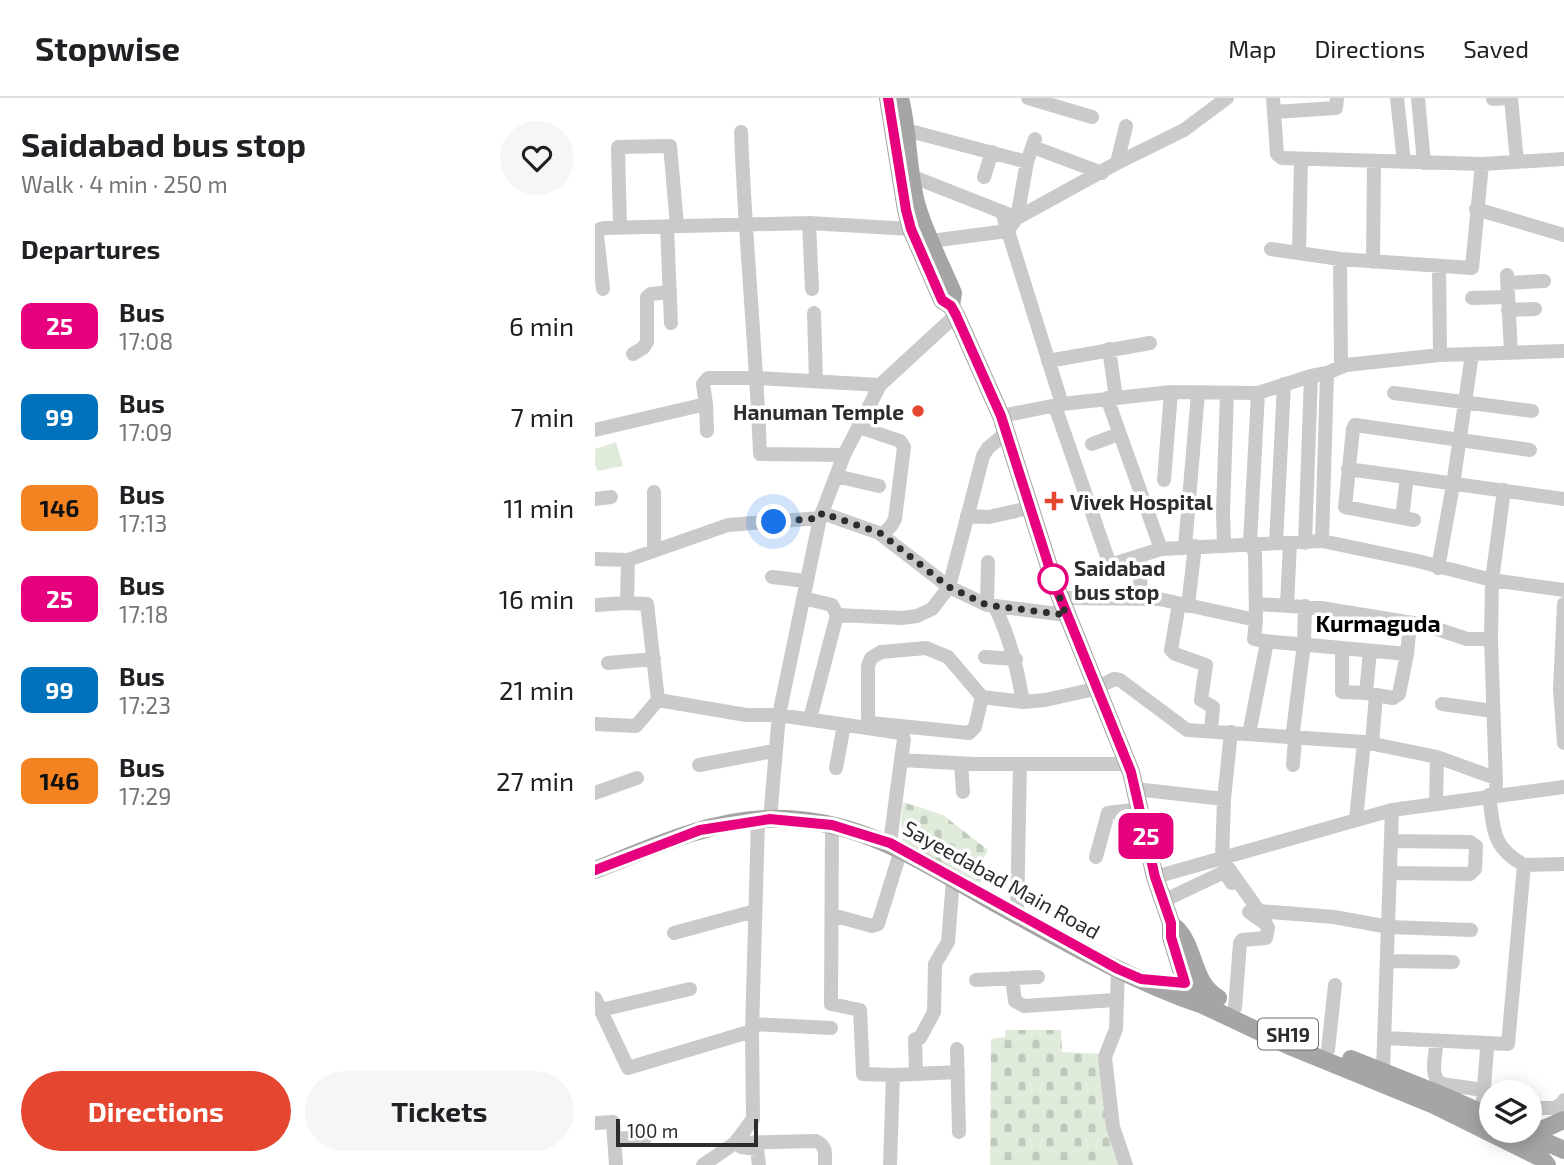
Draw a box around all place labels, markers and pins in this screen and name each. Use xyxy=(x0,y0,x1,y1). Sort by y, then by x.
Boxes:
place label: Hanuman Temple xyxy=(733,399,904,424)
marker: Hanuman Temple xyxy=(910,403,926,419)
place label: Vivek Hospital xyxy=(1070,489,1213,514)
marker: Vivek Hospital xyxy=(1044,491,1064,511)
place label: Saidabad bus stop xyxy=(1074,555,1166,604)
marker: Saidabad bus stop xyxy=(1038,564,1068,594)

